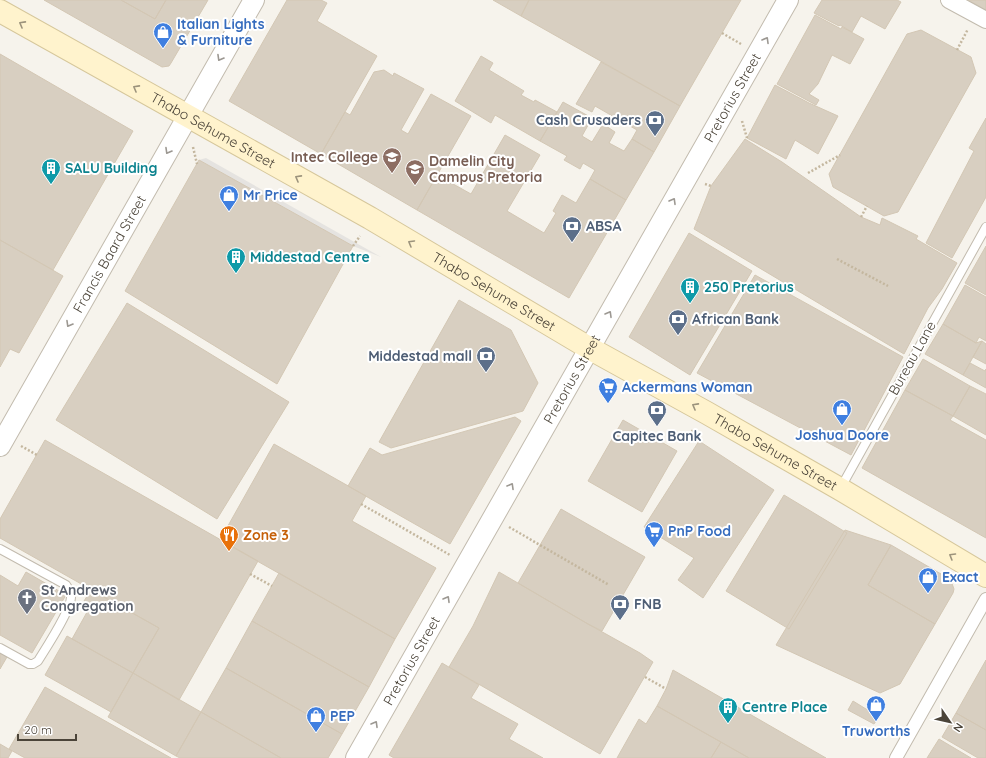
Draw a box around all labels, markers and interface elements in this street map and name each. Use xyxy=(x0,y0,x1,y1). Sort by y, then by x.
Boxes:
place label: Italian Lights & Furniture xyxy=(177,15,265,49)
one-way arrow xyxy=(19,21,27,28)
shop icon: Italian Lights & Furniture xyxy=(152,21,174,49)
one-way arrow xyxy=(761,37,768,44)
street label: Pretorius Street xyxy=(700,50,765,145)
one-way arrow xyxy=(218,54,225,61)
one-way arrow xyxy=(133,85,140,92)
street label: Thabo Sehume Street xyxy=(147,88,279,172)
bank icon: Cash Crusaders xyxy=(644,109,666,137)
place label: Cash Crusaders xyxy=(536,111,641,129)
one-way arrow xyxy=(165,146,172,154)
school or university icon: Intec College xyxy=(381,146,403,174)
place label: Intec College xyxy=(291,148,378,166)
place label: Damelin City Campus Pretoria xyxy=(429,152,542,186)
building icon: SALU Building xyxy=(40,157,62,185)
school or university icon: Damelin City Campus Pretoria xyxy=(404,158,426,186)
place label: SALU Building xyxy=(65,159,157,177)
one-way arrow xyxy=(295,176,302,183)
shop icon: Mr Price xyxy=(218,184,240,212)
place label: Mr Price xyxy=(243,186,298,204)
street label: Francis Baard Street xyxy=(69,192,150,316)
one-way arrow xyxy=(669,198,676,205)
bank icon: ABSA xyxy=(561,215,583,243)
place label: ABSA xyxy=(586,217,621,235)
one-way arrow xyxy=(408,240,415,247)
building icon: Middestad Centre xyxy=(225,246,247,274)
place label: Middestad Centre xyxy=(250,248,370,266)
street label: Thabo Sehume Street xyxy=(429,248,559,335)
building icon: 250 Pretorius xyxy=(679,276,701,304)
place label: 250 Pretorius xyxy=(704,278,794,296)
bank icon: African Bank xyxy=(667,308,689,336)
place label: African Bank xyxy=(692,310,779,328)
one-way arrow xyxy=(604,311,611,318)
street label: Bureau Lane xyxy=(884,318,940,398)
one-way arrow xyxy=(66,320,74,328)
street label: Pretorius Street xyxy=(539,331,604,427)
bank icon: Middestad mall xyxy=(475,345,497,373)
place label: Middestad mall xyxy=(368,347,472,365)
supermarket icon: Ackermans Woman xyxy=(597,376,619,404)
place label: Ackermans Woman xyxy=(622,378,753,396)
shop icon: Joshua Doore xyxy=(831,398,853,426)
bank icon: Capitec Bank xyxy=(646,399,668,427)
one-way arrow xyxy=(692,404,699,411)
street label: Thabo Sehume Street xyxy=(710,409,841,495)
place label: Joshua Doore xyxy=(795,426,889,444)
place label: Capitec Bank xyxy=(612,427,702,445)
one-way arrow xyxy=(506,483,513,490)
supermarket icon: PnP Food xyxy=(643,520,665,548)
place label: PnP Food xyxy=(668,522,731,540)
restaurant icon: Zone 3 xyxy=(218,524,240,552)
place label: Zone 3 xyxy=(243,526,289,544)
one-way arrow xyxy=(949,553,956,561)
shop icon: Exact xyxy=(917,566,939,594)
place label: Exact xyxy=(942,568,979,586)
place label: St Andrews Congregation xyxy=(41,581,134,615)
church icon: St Andrews Congregation xyxy=(16,587,38,615)
bank icon: FNB xyxy=(609,593,631,621)
place label: FNB xyxy=(634,595,661,613)
one-way arrow xyxy=(442,596,449,603)
street label: Pretorius Street xyxy=(379,613,444,708)
shop icon: Truworths xyxy=(865,694,887,722)
building icon: Centre Place xyxy=(717,696,739,724)
place label: Centre Place xyxy=(742,698,828,716)
north arrow xyxy=(930,702,970,742)
shop icon: PEP xyxy=(305,705,327,733)
place label: PEP xyxy=(330,707,355,725)
scale bar xyxy=(18,716,76,742)
text: N xyxy=(950,720,966,735)
one-way arrow xyxy=(371,721,378,728)
text: 20 m xyxy=(24,722,52,737)
place label: Truworths xyxy=(842,722,910,740)

